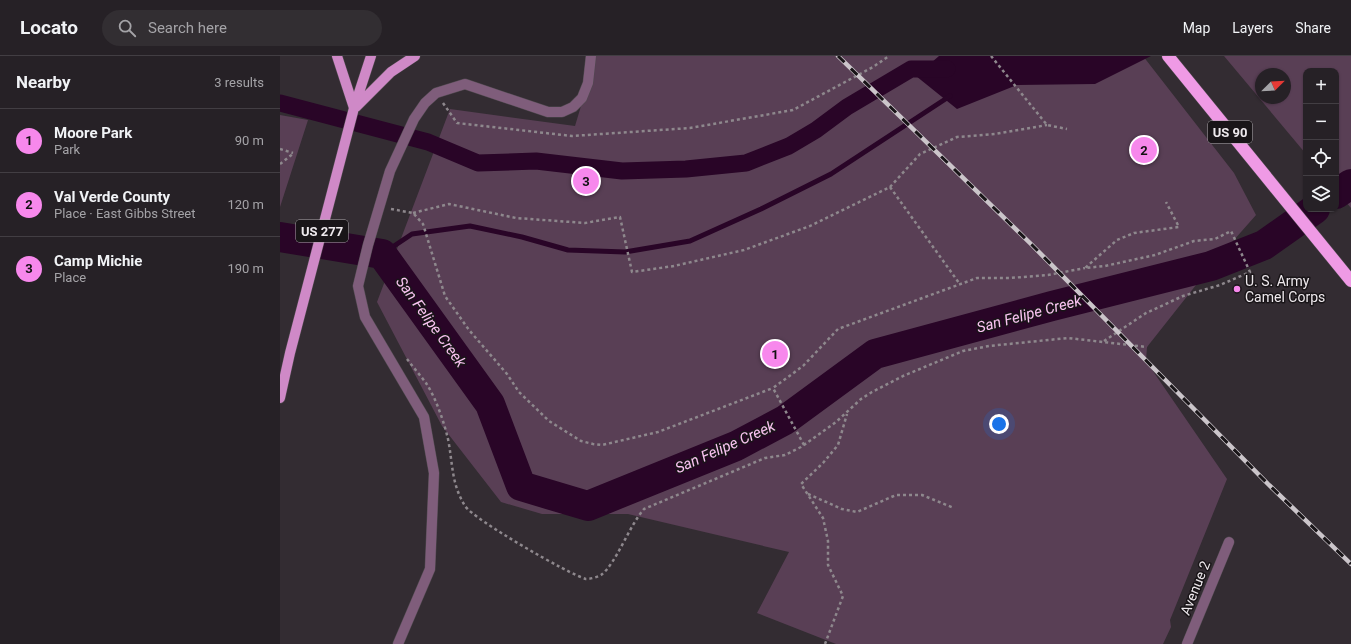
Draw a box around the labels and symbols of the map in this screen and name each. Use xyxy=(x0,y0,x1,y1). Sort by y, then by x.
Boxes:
north arrow xyxy=(1255,68,1291,104)
road number: US 90 xyxy=(1208,121,1252,143)
pin: 2 xyxy=(1131,135,1157,165)
pin: 3 xyxy=(573,166,599,196)
road number: US 277 xyxy=(296,220,348,242)
water label: San Felipe Creek xyxy=(392,273,470,371)
place label: U. S. Army Camel Corps xyxy=(1245,273,1325,305)
marker: U. S. Army Camel Corps xyxy=(1232,284,1242,294)
water label: San Felipe Creek xyxy=(975,291,1084,337)
pin: 1 xyxy=(762,339,788,369)
your location xyxy=(989,414,1009,434)
water label: San Felipe Creek xyxy=(672,417,778,477)
street label: Avenue 2 xyxy=(1177,558,1213,617)

